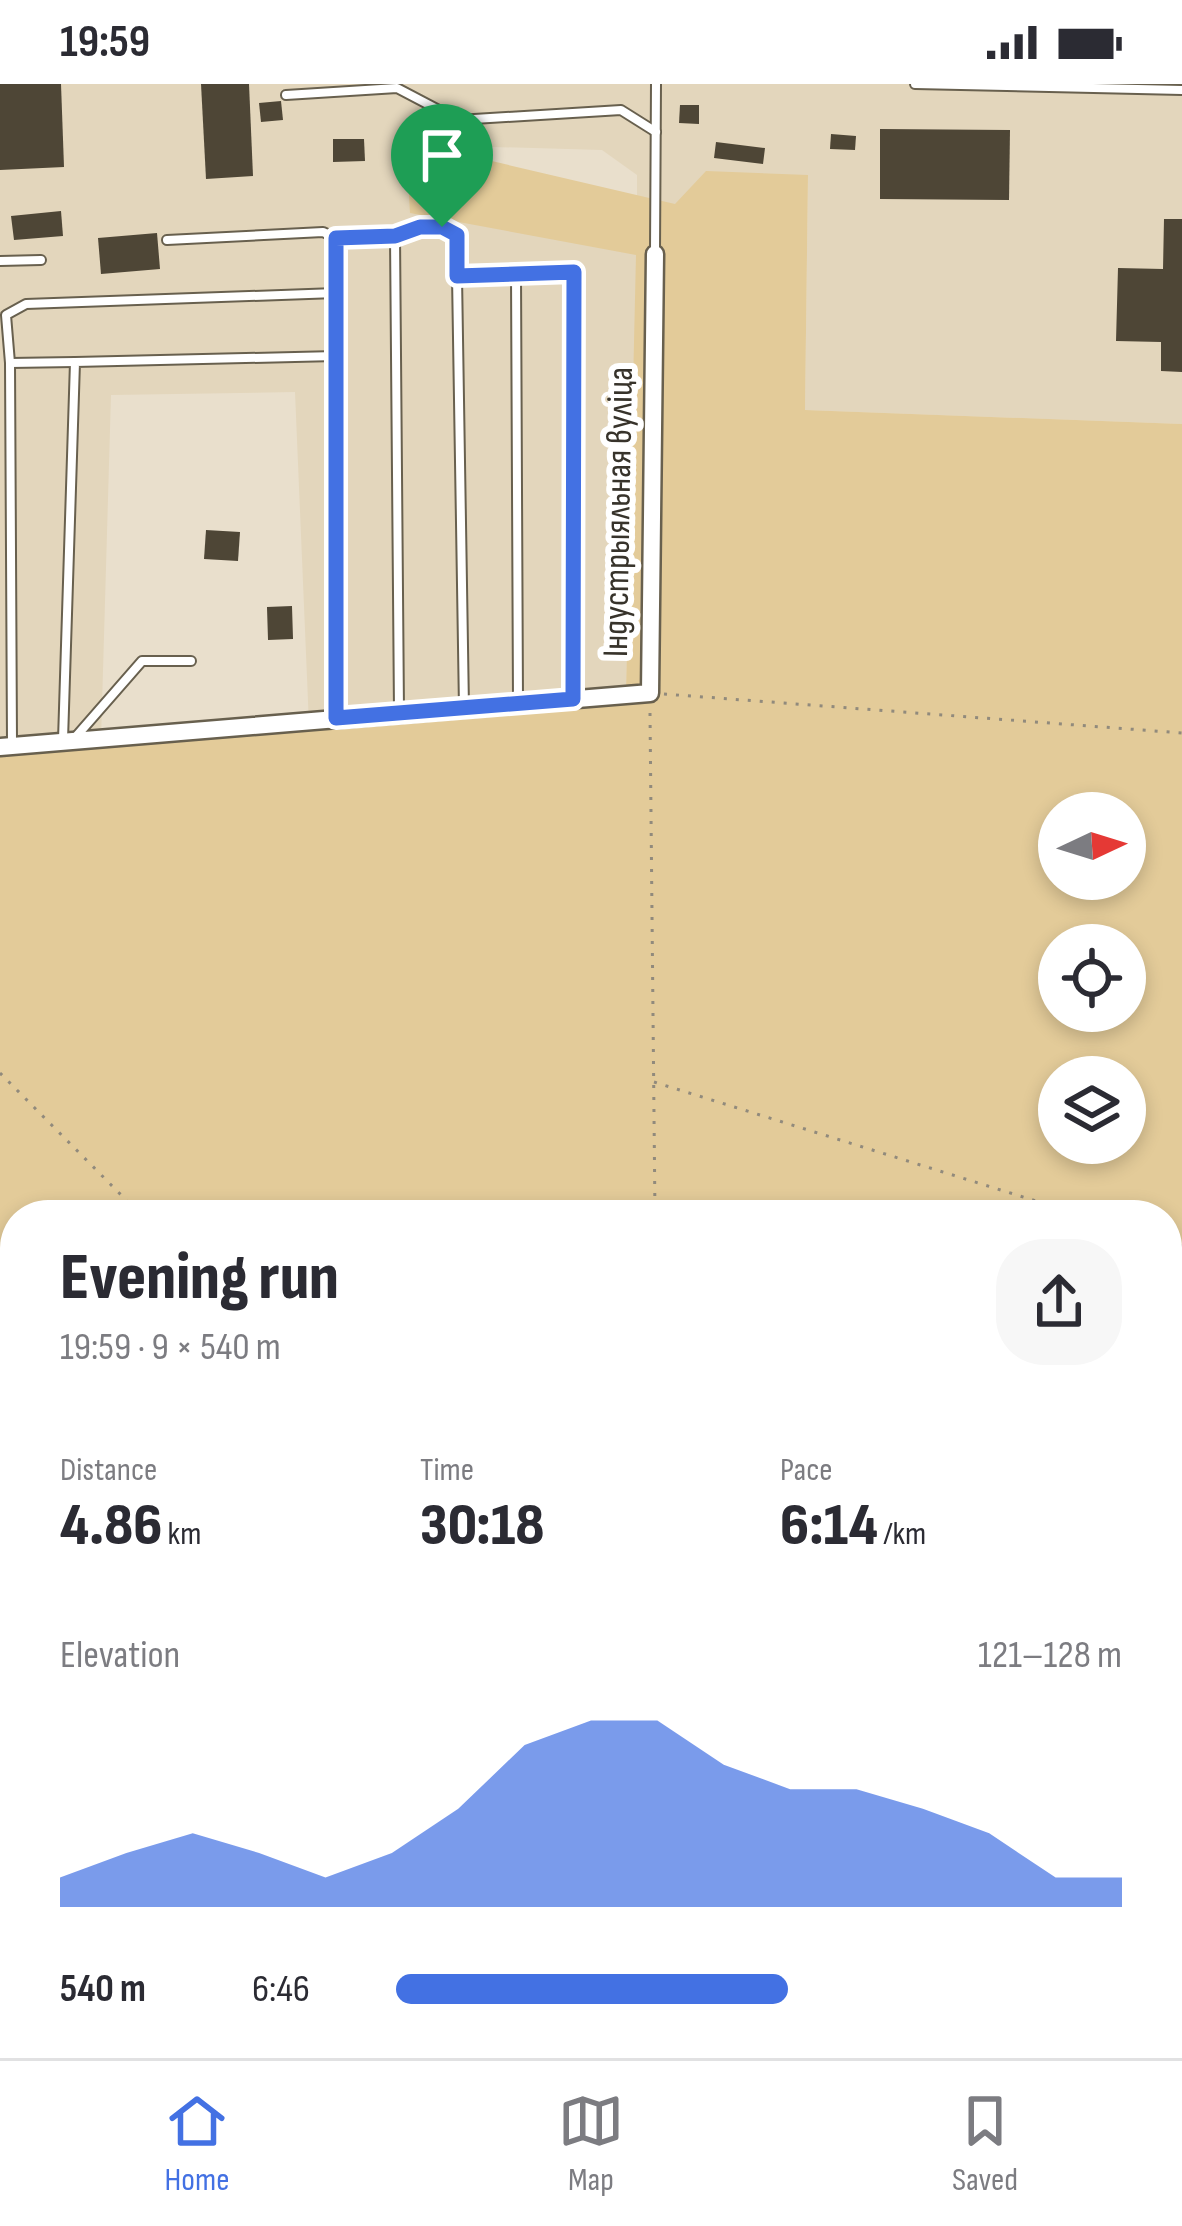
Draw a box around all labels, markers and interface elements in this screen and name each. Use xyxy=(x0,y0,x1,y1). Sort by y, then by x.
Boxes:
text: 19:59 xyxy=(60,15,150,70)
pin xyxy=(391,104,493,227)
icon: arrive xyxy=(409,122,475,188)
street label: Індустрыяльная вуліца xyxy=(595,367,643,657)
north arrow xyxy=(1038,792,1146,900)
map controls xyxy=(1038,792,1146,1164)
button: locate xyxy=(1038,924,1146,1032)
button: layers xyxy=(1038,1056,1146,1164)
text: Evening run xyxy=(60,1239,339,1318)
button: share xyxy=(996,1239,1122,1365)
text: 19:59 · 9 × 540 m xyxy=(60,1324,281,1371)
text: Distance xyxy=(60,1450,157,1490)
text: Time xyxy=(420,1450,474,1490)
text: Pace xyxy=(780,1450,833,1490)
text: 4.86 xyxy=(60,1490,162,1562)
text: 30:18 xyxy=(420,1490,545,1562)
text: 6:14 xyxy=(780,1490,878,1562)
text: km xyxy=(162,1514,201,1554)
text: /km xyxy=(878,1514,926,1554)
text: Elevation xyxy=(60,1632,180,1679)
text: 121–128 m xyxy=(978,1632,1122,1679)
text: 540 m xyxy=(60,1966,146,2013)
text: 6:46 xyxy=(252,1966,310,2013)
tab: Home xyxy=(164,2088,230,2200)
tab: Map xyxy=(558,2088,624,2200)
tab: Saved xyxy=(952,2088,1018,2200)

